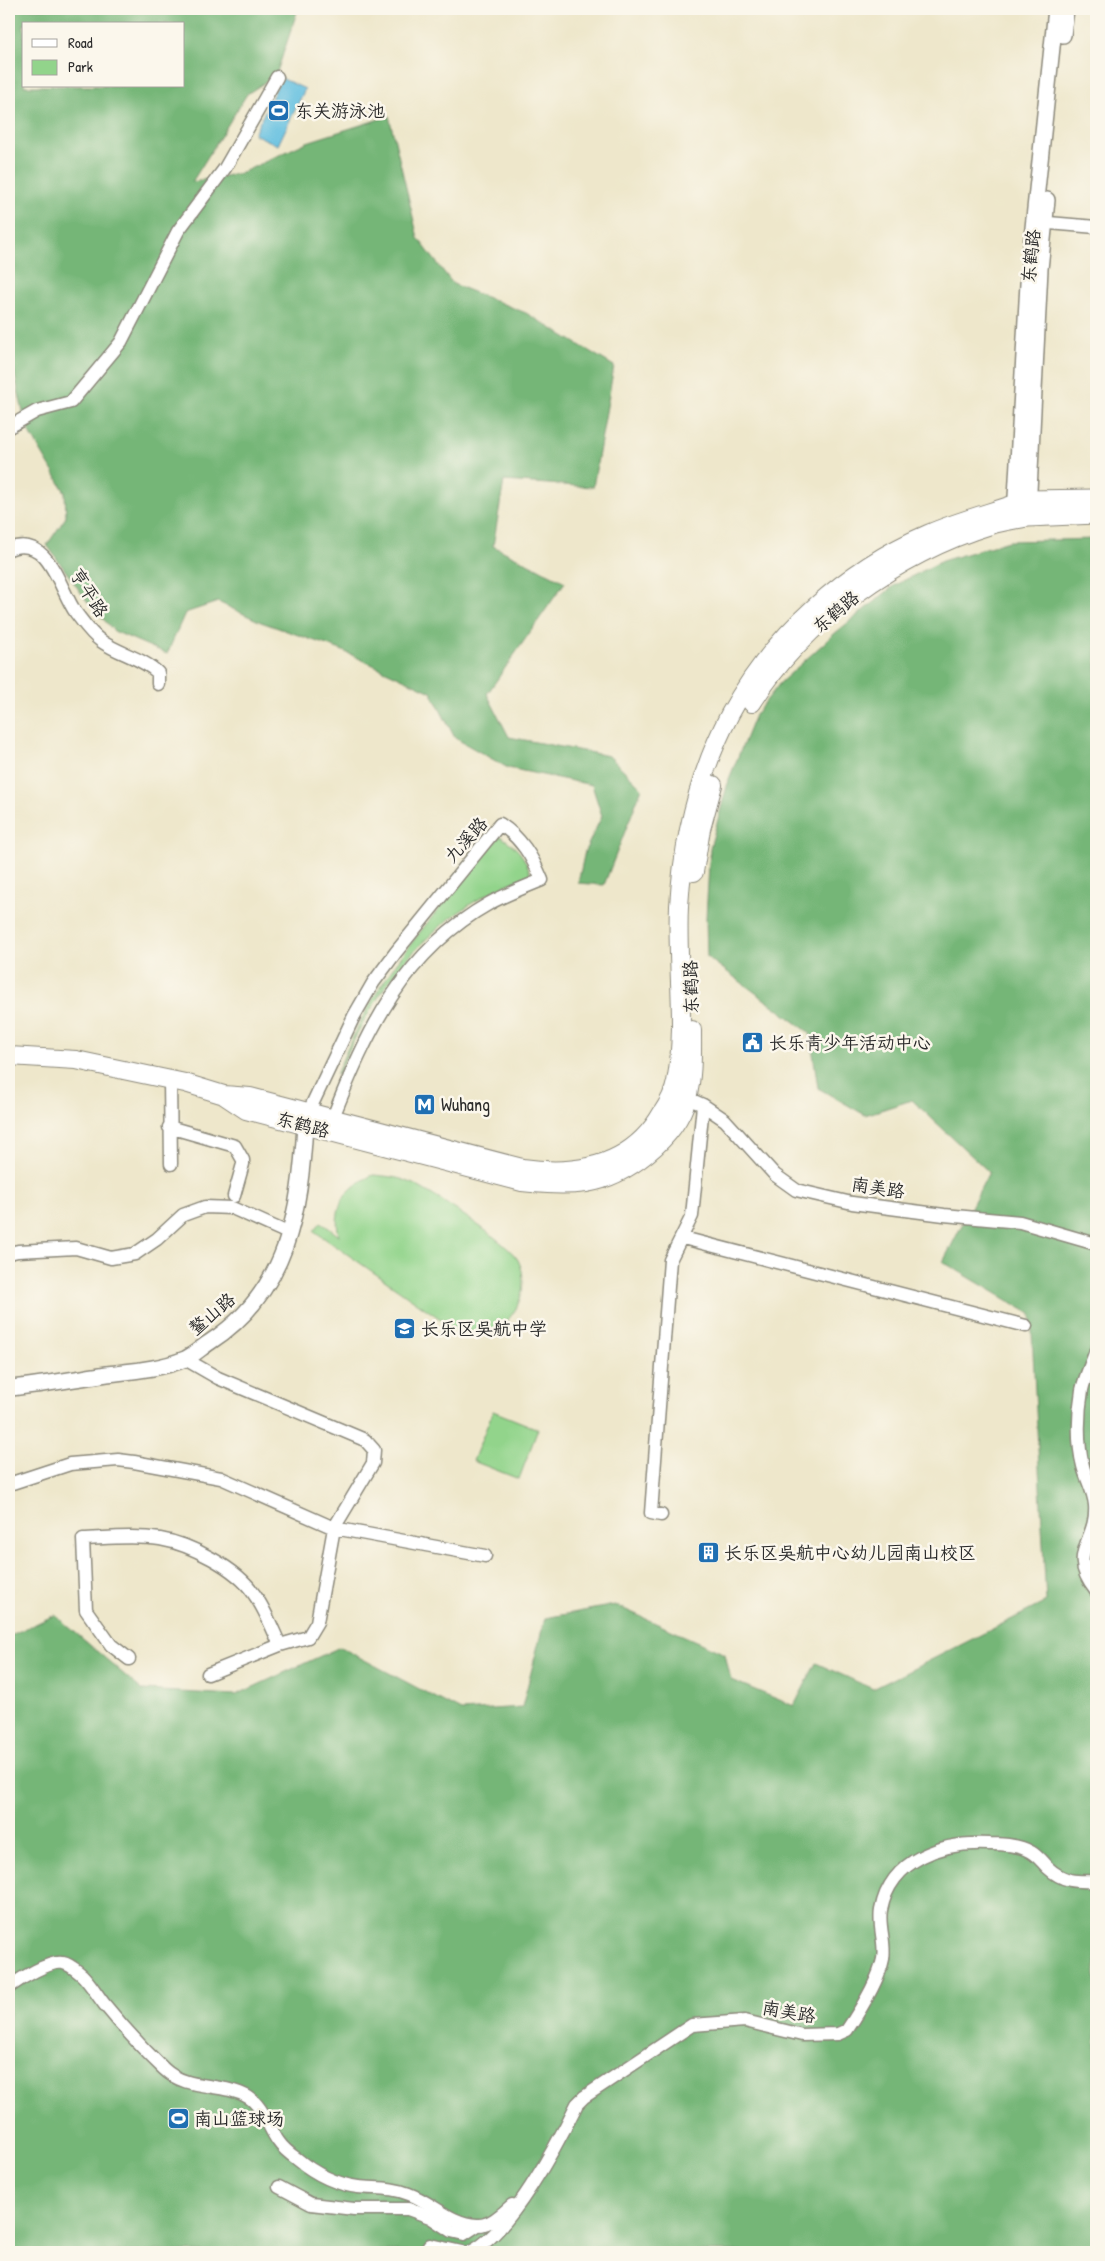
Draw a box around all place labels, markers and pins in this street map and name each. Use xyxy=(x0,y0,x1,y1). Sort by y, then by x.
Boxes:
place label: 东关游泳池 xyxy=(295,98,385,123)
sports icon: 东关游泳池 xyxy=(267,99,291,123)
place label: 长乐青少年活动中心 xyxy=(769,1030,931,1055)
public building icon: 长乐青少年活动中心 xyxy=(741,1031,765,1055)
place label: Wuhang xyxy=(441,1092,490,1117)
metro station icon: Wuhang xyxy=(413,1093,437,1117)
place label: 长乐区吴航中学 xyxy=(421,1316,547,1341)
school or university icon: 长乐区吴航中学 xyxy=(393,1317,417,1341)
place label: 长乐区吴航中心幼儿园南山校区 xyxy=(724,1540,976,1565)
building icon: 长乐区吴航中心幼儿园南山校区 xyxy=(696,1541,720,1565)
place label: 南山篮球场 xyxy=(194,2106,284,2131)
sports icon: 南山篮球场 xyxy=(166,2107,190,2131)

